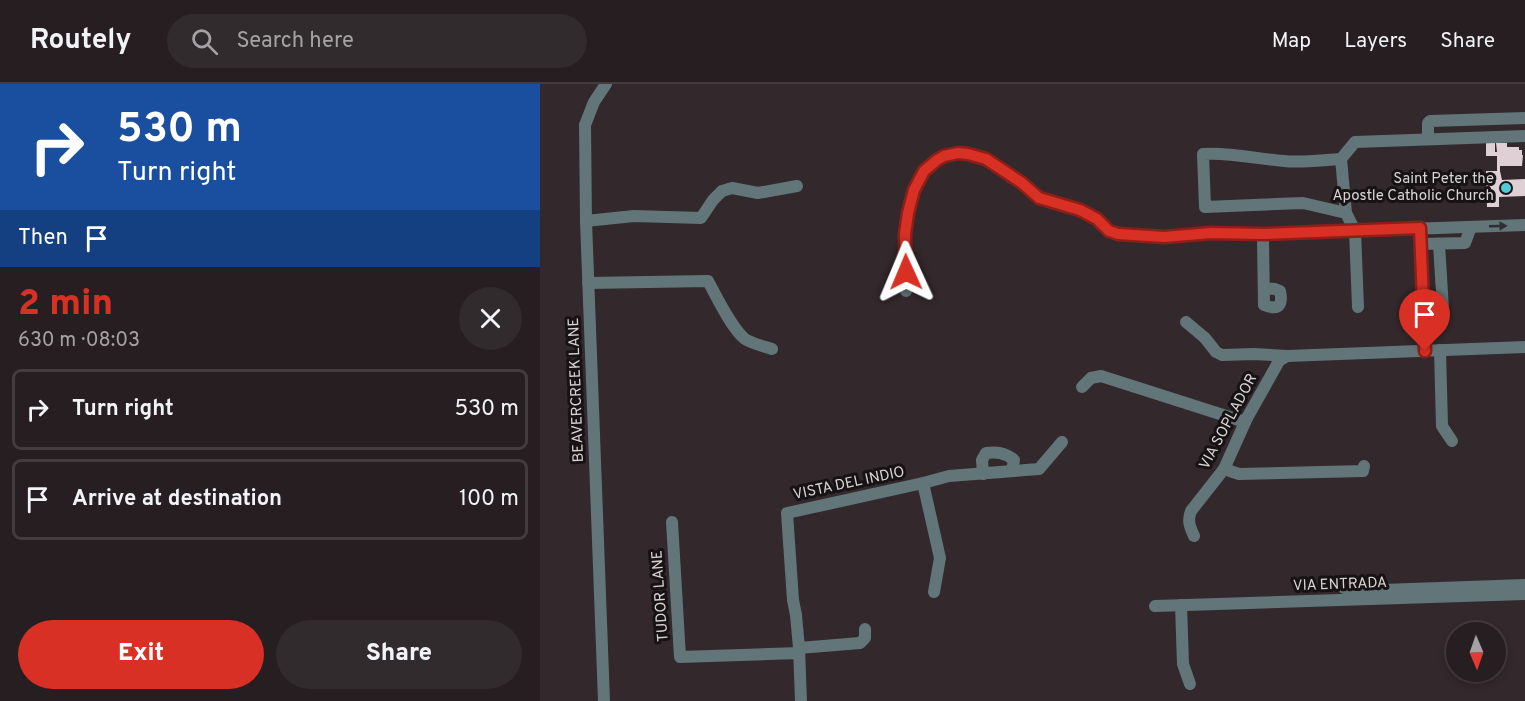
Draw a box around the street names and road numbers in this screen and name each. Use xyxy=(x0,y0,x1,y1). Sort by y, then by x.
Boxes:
street label: BEAVERCREEK LANE xyxy=(565,317,589,463)
street label: VIA SOPLADOR xyxy=(1196,371,1262,473)
street label: VISTA DEL INDIO xyxy=(791,463,907,505)
street label: TUDOR LANE xyxy=(648,550,674,642)
street label: VIA ENTRADA xyxy=(1293,574,1387,596)

